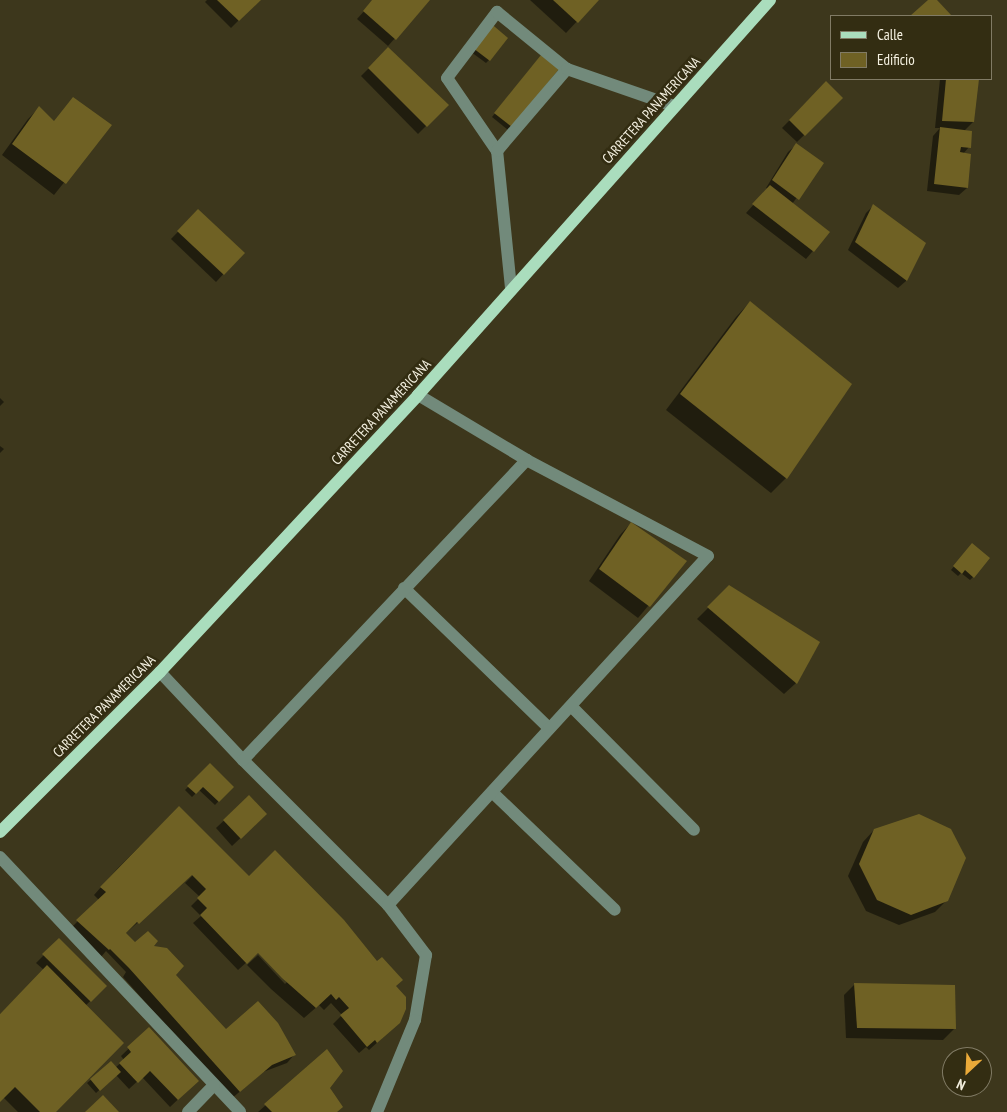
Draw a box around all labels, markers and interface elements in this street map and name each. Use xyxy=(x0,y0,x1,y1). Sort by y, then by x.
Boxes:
legend xyxy=(830,15,992,80)
text: Calle xyxy=(877,25,903,44)
text: Edificio xyxy=(877,50,915,69)
street label: CARRETERA PANAMERICANA xyxy=(598,53,704,167)
street label: CARRETERA PANAMERICANA xyxy=(328,356,434,468)
street label: CARRETERA PANAMERICANA xyxy=(49,651,159,761)
north arrow xyxy=(942,1047,992,1097)
text: N xyxy=(954,1075,968,1094)

